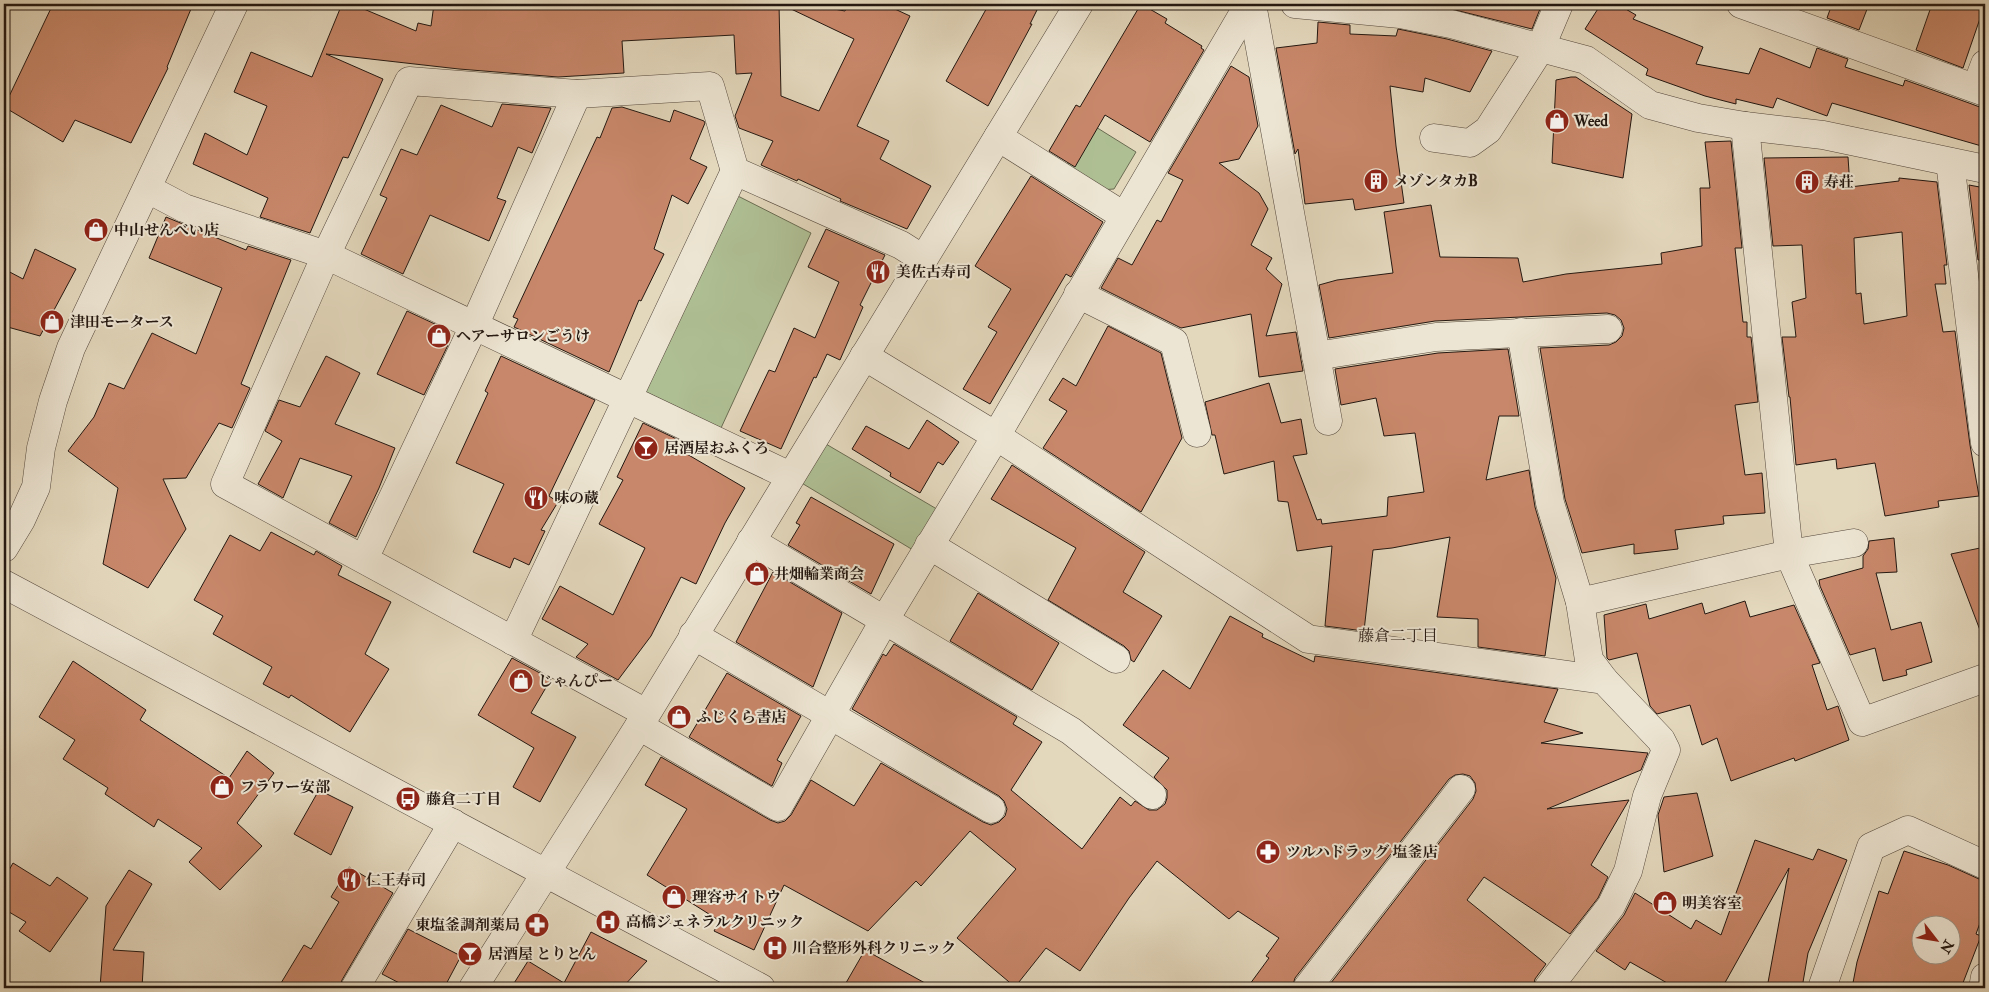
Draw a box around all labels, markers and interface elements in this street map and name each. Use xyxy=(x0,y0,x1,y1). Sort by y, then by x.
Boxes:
shop icon: Weed xyxy=(1544,108,1570,134)
place label: Weed xyxy=(1573,112,1608,131)
building icon: メゾンタカB xyxy=(1363,168,1389,194)
building icon: 寿荘 xyxy=(1794,169,1820,195)
place label: メゾンタカB xyxy=(1394,172,1478,191)
place label: 寿荘 xyxy=(1824,173,1854,192)
shop icon: 中山せんべい店 xyxy=(83,217,109,243)
place label: 中山せんべい店 xyxy=(114,221,219,240)
restaurant icon: 美佐古寿司 xyxy=(865,259,891,285)
place label: 美佐古寿司 xyxy=(896,263,971,282)
shop icon: 津田モータース xyxy=(39,309,65,335)
place label: 津田モータース xyxy=(70,313,174,332)
shop icon: ヘアーサロンごうけ xyxy=(426,323,452,349)
place label: ヘアーサロンごうけ xyxy=(456,327,590,346)
bar icon: 居酒屋おふくろ xyxy=(633,435,659,461)
place label: 居酒屋おふくろ xyxy=(664,439,769,458)
restaurant icon: 味の蔵 xyxy=(523,485,549,511)
place label: 味の蔵 xyxy=(554,489,599,508)
shop icon: 井畑輪業商会 xyxy=(744,561,770,587)
place label: 井畑輪業商会 xyxy=(774,565,864,584)
district label: 藤倉二丁目 xyxy=(1358,626,1438,646)
shop icon: じゃんぴー xyxy=(508,668,534,694)
place label: じゃんぴー xyxy=(538,672,613,691)
shop icon: ふじくら書店 xyxy=(666,704,692,730)
place label: ふじくら書店 xyxy=(696,708,786,727)
shop icon: フラワー安部 xyxy=(209,774,235,800)
place label: フラワー安部 xyxy=(240,778,331,797)
bus stop icon: 藤倉二丁目 xyxy=(395,786,421,812)
place label: 藤倉二丁目 xyxy=(426,790,501,809)
pharmacy icon: ツルハドラッグ 塩釜店 xyxy=(1255,839,1281,865)
place label: ツルハドラッグ 塩釜店 xyxy=(1286,843,1438,862)
restaurant icon: 仁王寿司 xyxy=(336,867,362,893)
place label: 仁王寿司 xyxy=(366,871,426,890)
shop icon: 理容サイトウ xyxy=(661,884,687,910)
place label: 理容サイトウ xyxy=(692,888,781,907)
shop icon: 明美容室 xyxy=(1652,890,1678,916)
place label: 明美容室 xyxy=(1682,894,1742,913)
hospital icon: 高橋ジェネラルクリニック xyxy=(595,909,621,935)
pharmacy icon: 東塩釜調剤薬局 xyxy=(524,912,550,938)
place label: 高橋ジェネラルクリニック xyxy=(626,913,804,932)
north arrow xyxy=(1912,914,1962,964)
place label: 東塩釜調剤薬局 xyxy=(415,916,520,935)
hospital icon: 川合整形外科クリニック xyxy=(762,935,788,961)
text: N xyxy=(1936,936,1958,957)
place label: 川合整形外科クリニック xyxy=(792,939,956,958)
bar icon: 居酒屋 とりとん xyxy=(457,941,483,967)
place label: 居酒屋 とりとん xyxy=(488,945,596,964)

